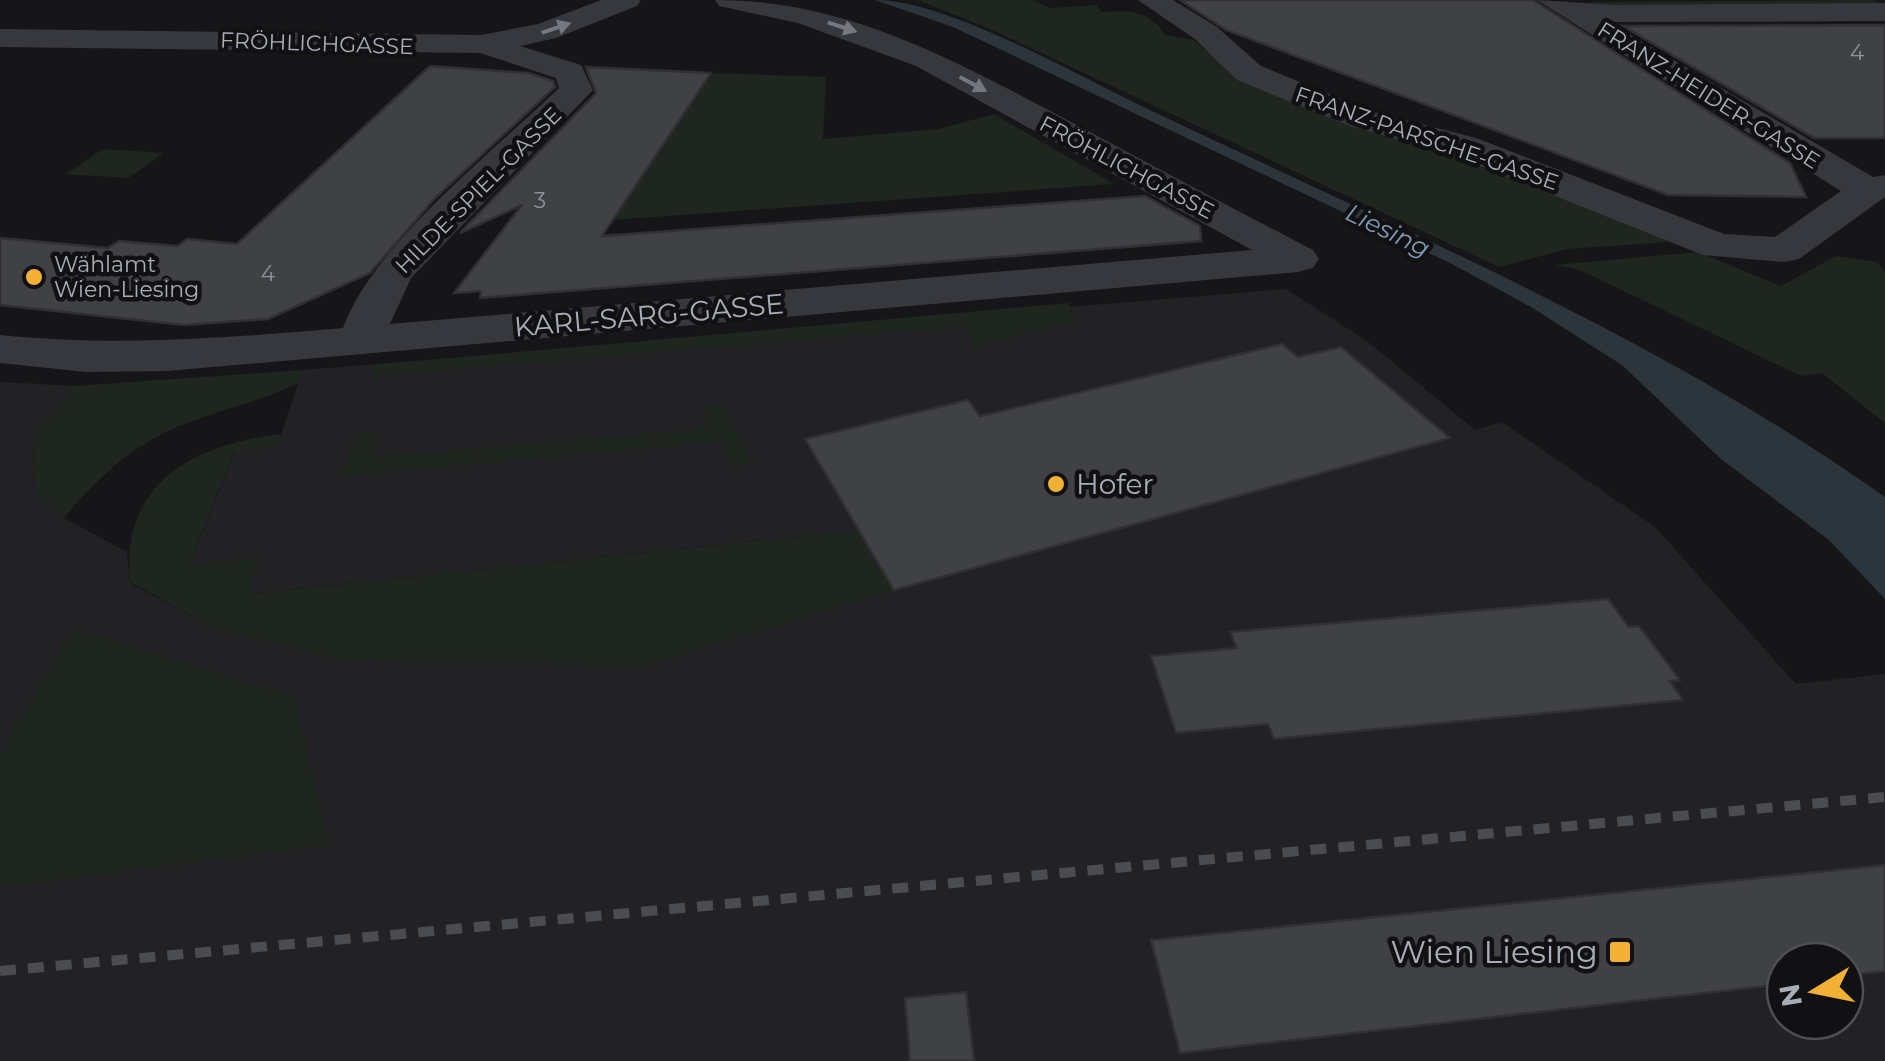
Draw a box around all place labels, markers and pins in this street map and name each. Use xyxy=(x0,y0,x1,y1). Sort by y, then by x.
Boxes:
place label: Wählamt Wien-Liesing xyxy=(54,251,199,303)
marker: Wählamt Wien-Liesing xyxy=(23,266,45,288)
place label: Hofer xyxy=(1076,467,1154,501)
marker: Hofer xyxy=(1045,473,1067,495)
place label: Wien Liesing xyxy=(1390,932,1598,971)
marker: Wien Liesing xyxy=(1607,939,1633,965)

